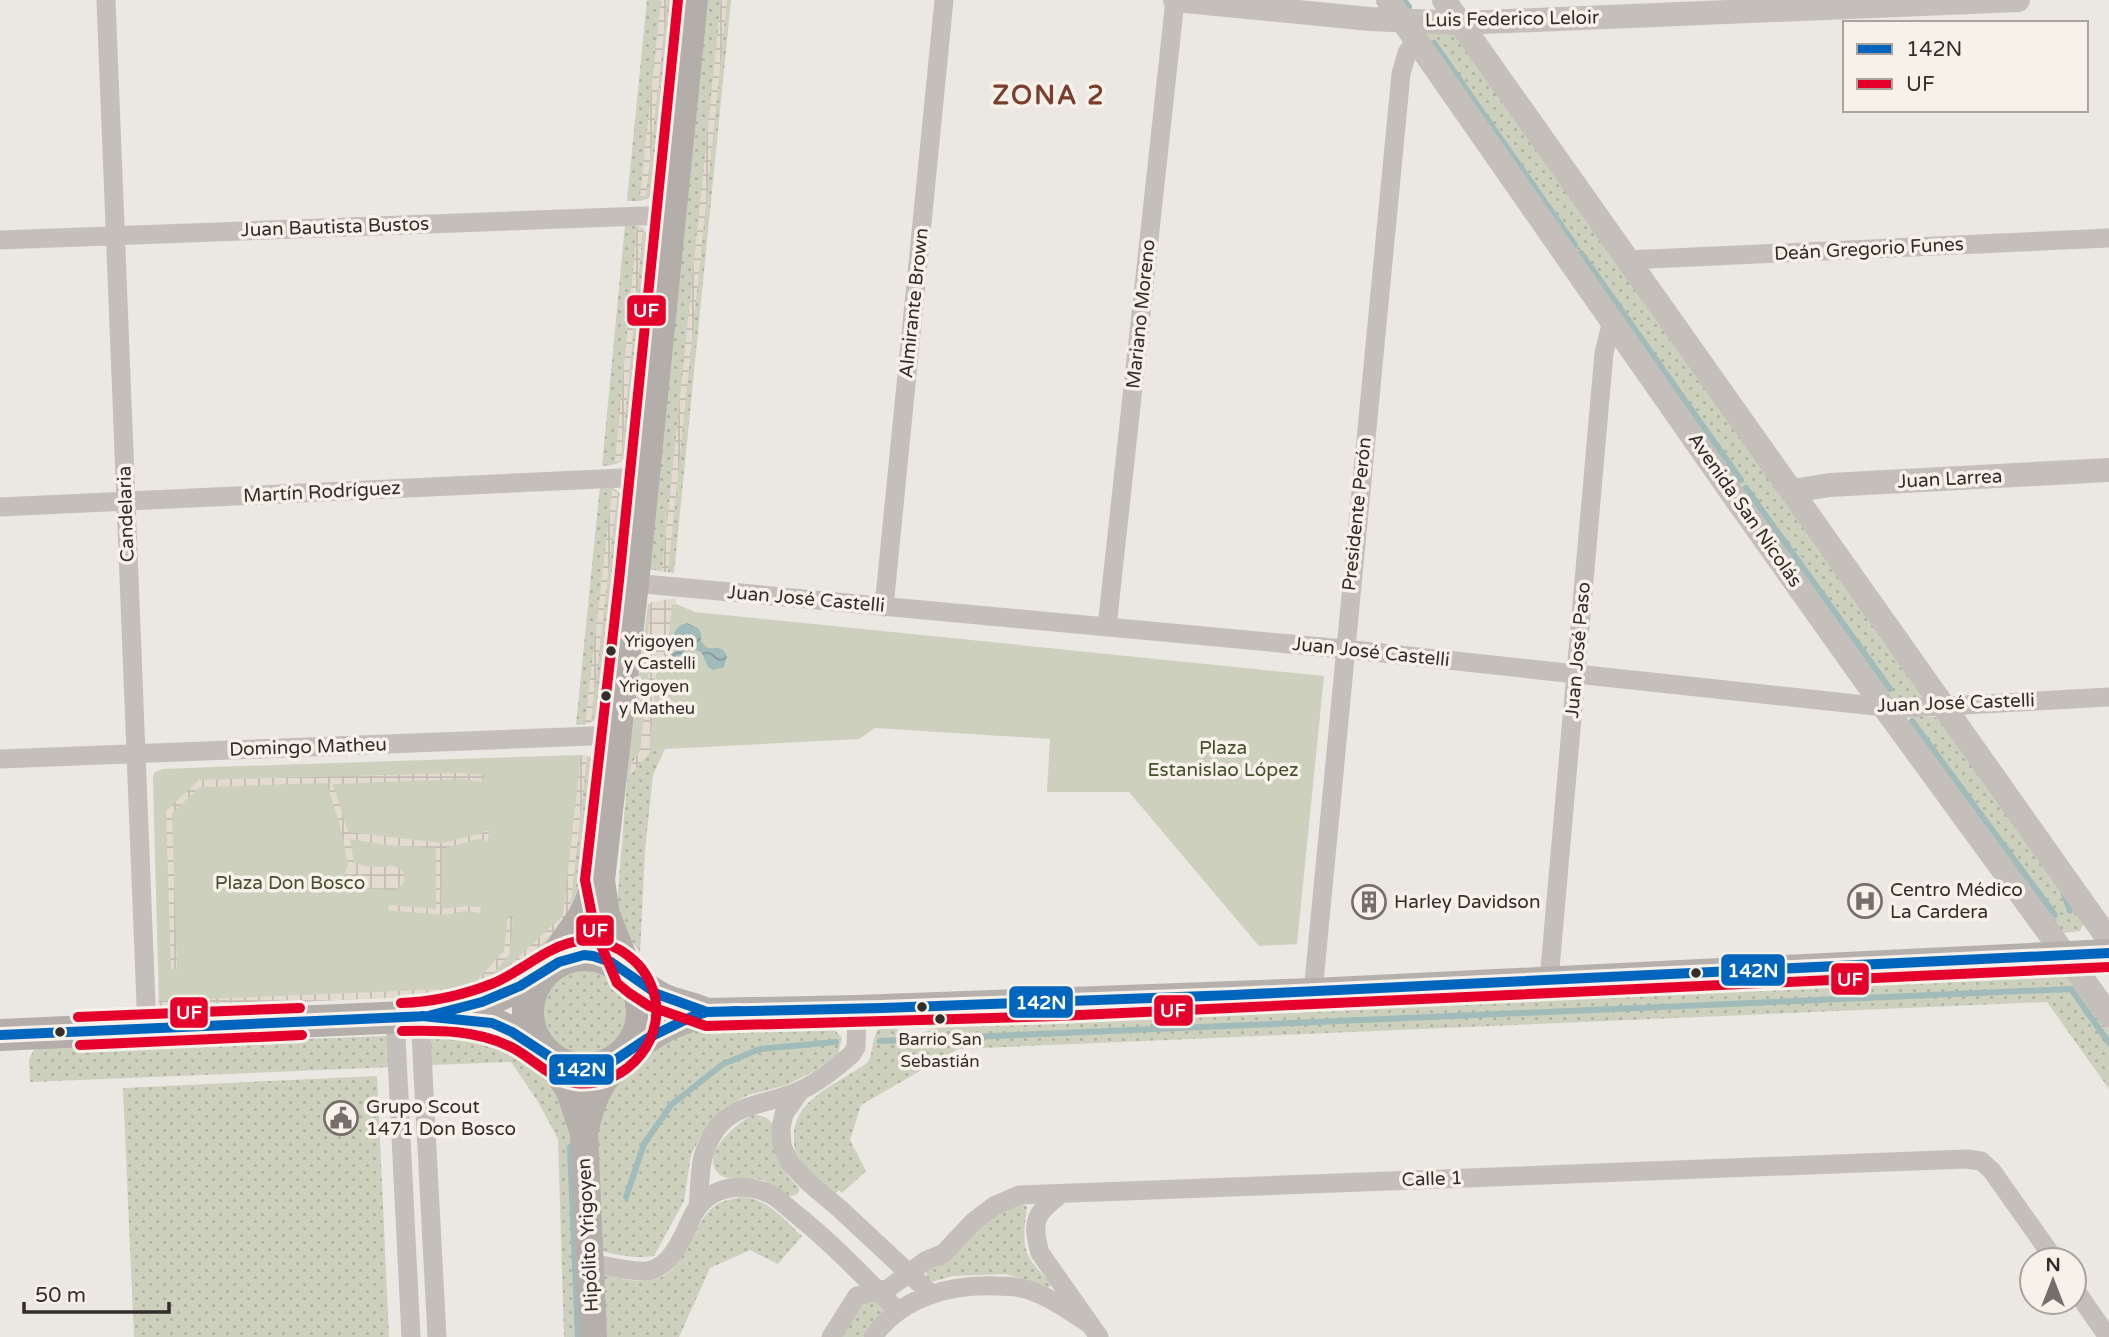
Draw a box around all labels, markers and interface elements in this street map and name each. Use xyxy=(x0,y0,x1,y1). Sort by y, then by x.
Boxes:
street label: Luis Federico Leloir xyxy=(1425,6,1600,32)
legend xyxy=(1843,21,2088,112)
text: 142N xyxy=(1906,37,1962,62)
text: UF xyxy=(1906,72,1935,97)
district label: ZONA 2 xyxy=(992,80,1106,111)
street label: Juan Bautista Bustos xyxy=(241,213,429,241)
street label: Almirante Brown xyxy=(895,227,933,379)
street label: Deán Gregorio Funes xyxy=(1774,233,1964,265)
street label: Mariano Moreno xyxy=(1122,238,1160,390)
line badge: UF xyxy=(626,294,667,327)
text: UF xyxy=(633,300,659,322)
street label: Avenida San Nicolás xyxy=(1684,429,1806,591)
street label: Presidente Perón xyxy=(1338,436,1376,592)
street label: Candelaria xyxy=(113,465,139,563)
street label: Juan Larrea xyxy=(1897,465,2003,493)
street label: Martín Rodríguez xyxy=(243,477,401,507)
street label: Juan José Castelli xyxy=(726,581,886,617)
street label: Juan José Paso xyxy=(1561,581,1595,719)
place label: Yrigoyen y Castelli xyxy=(624,631,696,674)
street label: Juan José Castelli xyxy=(1291,633,1451,671)
marker: Yrigoyen y Castelli xyxy=(604,644,618,658)
place label: Yrigoyen y Matheu xyxy=(619,676,695,719)
marker: Yrigoyen y Matheu xyxy=(599,689,613,703)
street label: Juan José Castelli xyxy=(1877,689,2035,717)
street label: Domingo Matheu xyxy=(229,733,387,761)
park label: Plaza Estanislao López xyxy=(1147,737,1299,781)
park label: Plaza Don Bosco xyxy=(215,872,365,894)
place label: Centro Médico La Cardera xyxy=(1890,879,2023,923)
hospital icon: Centro Médico La Cardera xyxy=(1846,882,1884,920)
building icon: Harley Davidson xyxy=(1350,883,1388,921)
place label: Harley Davidson xyxy=(1394,891,1540,913)
line badge: UF xyxy=(575,914,615,947)
text: UF xyxy=(582,920,608,942)
line badge: 142N xyxy=(1720,953,1786,987)
text: 142N xyxy=(1727,960,1779,982)
line badge: UF xyxy=(1830,962,1870,996)
unlabelled marker xyxy=(1689,966,1703,980)
text: UF xyxy=(1837,969,1863,991)
line badge: 142N xyxy=(1008,985,1074,1019)
text: 142N xyxy=(1015,992,1067,1014)
line badge: UF xyxy=(1153,994,1194,1027)
line badge: UF xyxy=(169,996,209,1029)
unlabelled marker xyxy=(915,1000,929,1014)
text: UF xyxy=(1160,1000,1186,1022)
text: UF xyxy=(176,1002,202,1024)
marker: Barrio San Sebastián xyxy=(933,1012,947,1026)
unlabelled marker xyxy=(53,1025,67,1039)
place label: Barrio San Sebastián xyxy=(898,1029,982,1072)
line badge: 142N xyxy=(548,1053,615,1086)
text: 142N xyxy=(555,1059,607,1081)
place label: Grupo Scout 1471 Don Bosco xyxy=(366,1096,516,1140)
public building icon: Grupo Scout 1471 Don Bosco xyxy=(322,1099,360,1137)
street label: Hipólito Yrigoyen xyxy=(573,1157,603,1313)
street label: Calle 1 xyxy=(1401,1167,1463,1191)
north arrow xyxy=(2018,1246,2088,1316)
text: N xyxy=(2045,1254,2061,1276)
scale bar xyxy=(24,1270,170,1314)
text: 50 m xyxy=(35,1283,86,1308)

